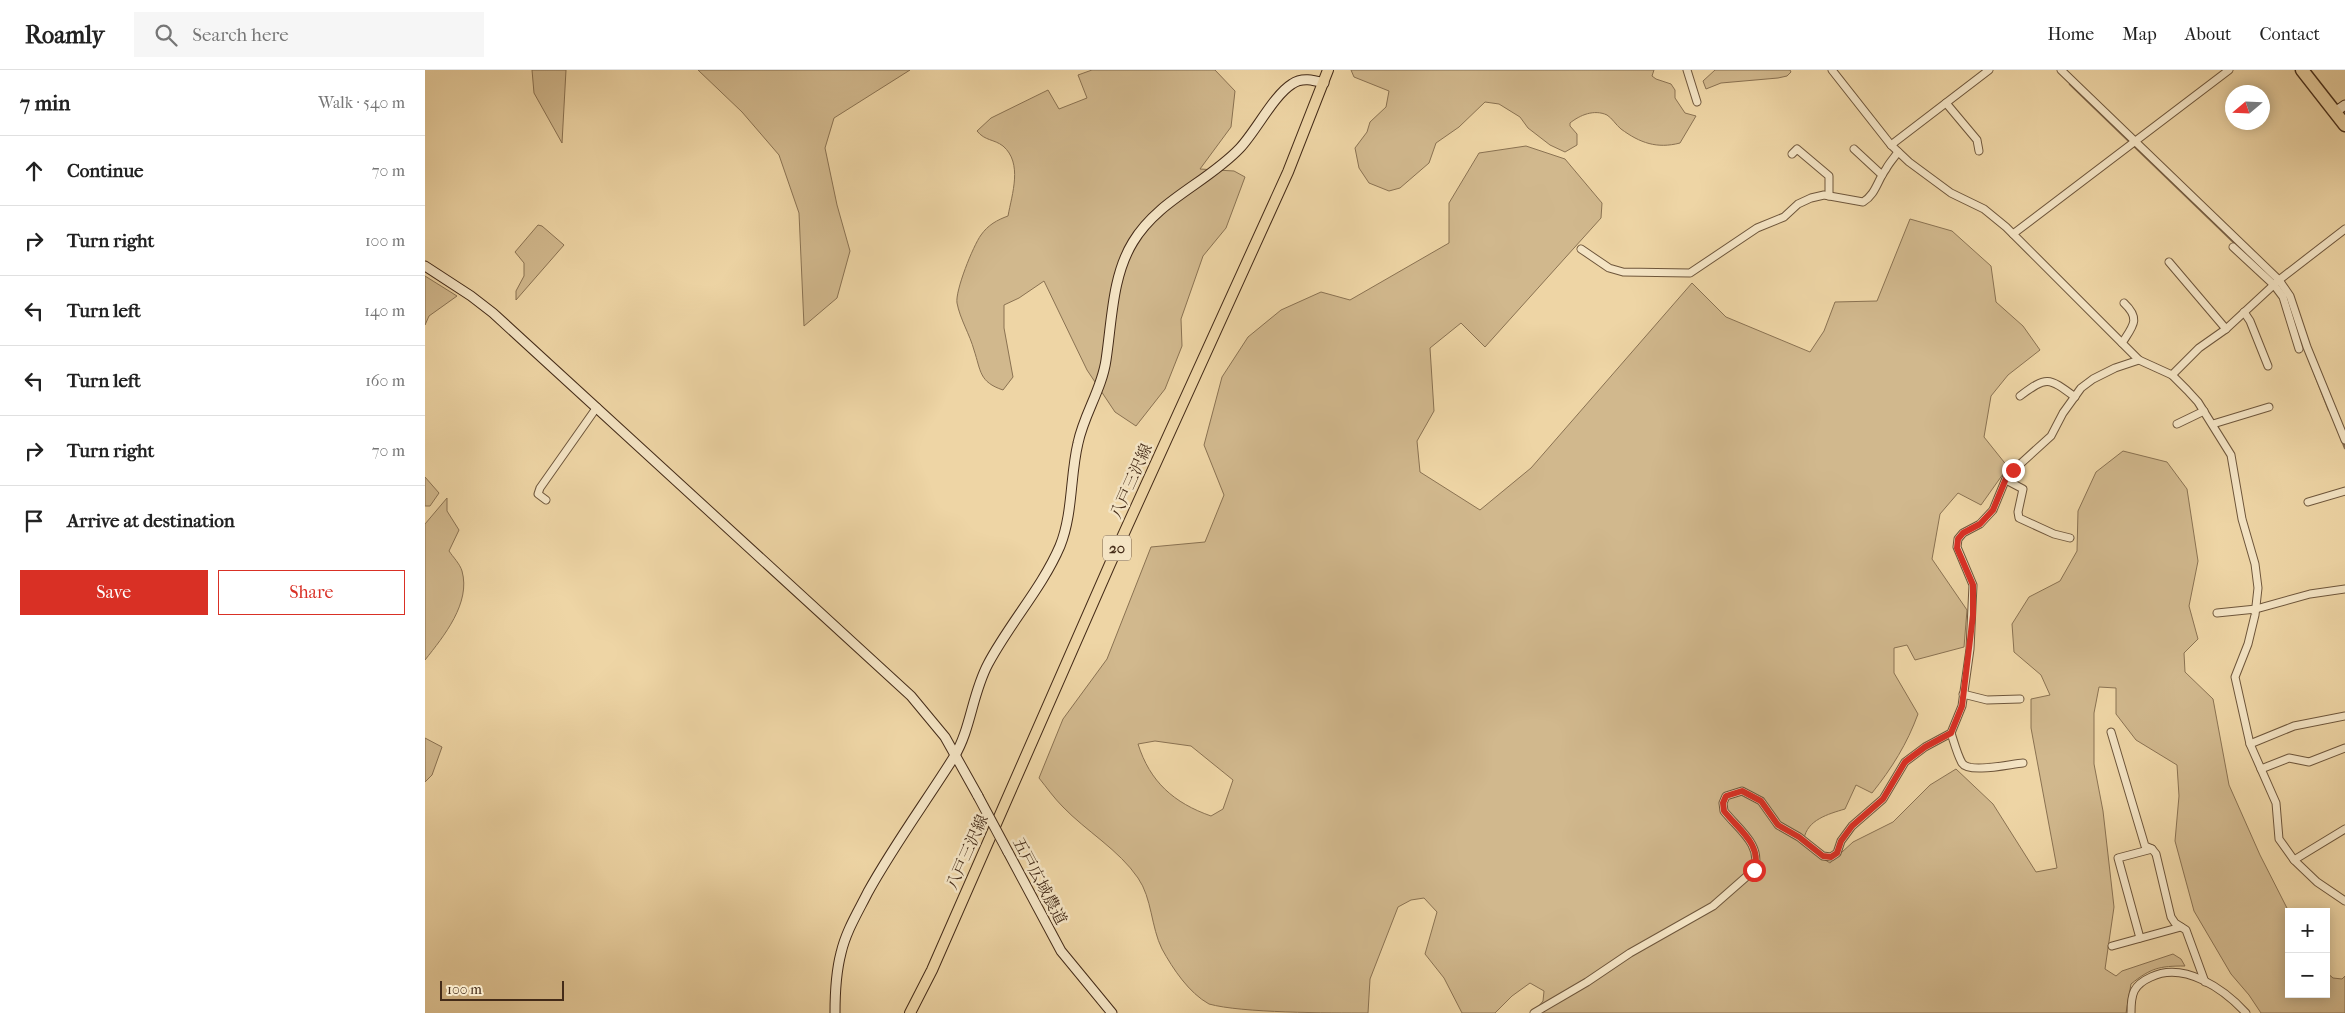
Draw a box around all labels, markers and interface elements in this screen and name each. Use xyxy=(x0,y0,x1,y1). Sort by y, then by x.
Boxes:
search box xyxy=(134,12,484,57)
text: Roamly xyxy=(25,21,104,49)
icon: search xyxy=(152,21,180,49)
text: Search here xyxy=(192,24,289,46)
text: Home xyxy=(2047,24,2094,45)
text: Map xyxy=(2122,24,2157,45)
text: About xyxy=(2185,24,2231,45)
text: Contact xyxy=(2259,24,2320,45)
north arrow xyxy=(2225,85,2270,130)
text: 7 min xyxy=(20,91,71,115)
text: Walk · 540 m xyxy=(318,93,405,112)
icon: ahead xyxy=(20,157,48,185)
text: Continue xyxy=(67,160,143,182)
text: 70 m xyxy=(372,161,405,180)
icon: right xyxy=(20,227,48,255)
text: Turn right xyxy=(67,230,154,252)
text: 100 m xyxy=(365,231,405,250)
icon: left xyxy=(20,297,48,325)
text: Turn left xyxy=(67,300,141,322)
text: 140 m xyxy=(364,301,405,320)
icon: left xyxy=(20,367,48,395)
text: Turn left xyxy=(67,370,141,392)
text: 160 m xyxy=(365,371,405,390)
icon: right xyxy=(20,437,48,465)
text: Turn right xyxy=(67,440,154,462)
text: 70 m xyxy=(372,441,405,460)
street label: 八戸三沢線 xyxy=(1106,441,1156,521)
route end xyxy=(2002,459,2025,482)
icon: arrive xyxy=(20,507,48,535)
text: Arrive at destination xyxy=(67,510,235,532)
road number: 20 xyxy=(1103,536,1131,560)
button: Save xyxy=(20,570,208,615)
button: Share xyxy=(218,570,405,615)
street label: 八戸三沢線 xyxy=(942,812,992,892)
street label: 五戸広域農道 xyxy=(1009,834,1071,928)
route start xyxy=(1743,859,1766,882)
map controls xyxy=(2285,908,2330,998)
button: + xyxy=(2285,908,2330,953)
button: − xyxy=(2285,953,2330,998)
scale bar xyxy=(440,978,564,1001)
text: 100 m xyxy=(447,981,482,998)

